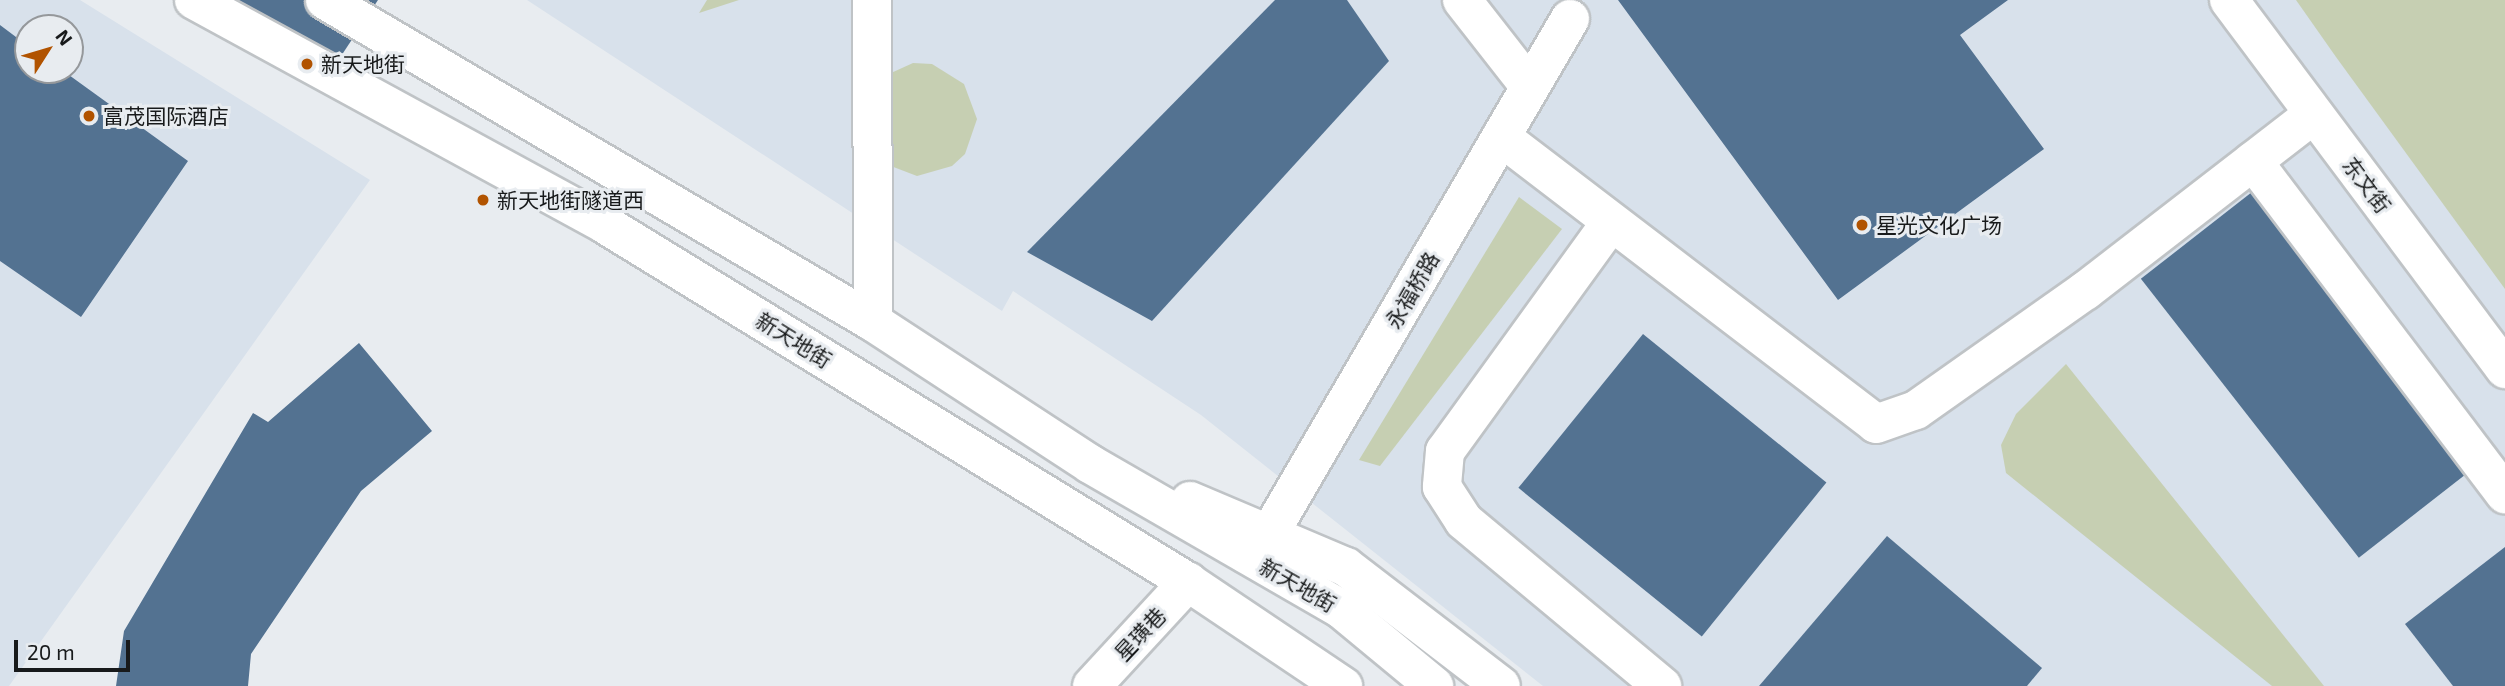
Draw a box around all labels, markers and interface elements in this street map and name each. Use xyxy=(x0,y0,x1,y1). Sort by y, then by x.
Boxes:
north arrow xyxy=(14,14,84,84)
text: N xyxy=(51,25,78,50)
place label: 新天地街 xyxy=(321,51,405,77)
marker: 新天地街 xyxy=(299,56,315,72)
place label: 富茂国际酒店 xyxy=(103,103,229,129)
marker: 富茂国际酒店 xyxy=(81,108,97,124)
street label: 东文街 xyxy=(2338,152,2396,218)
place label: 新天地街隧道西 xyxy=(497,187,644,213)
marker: 新天地街隧道西 xyxy=(475,192,491,208)
place label: 星光文化广场 xyxy=(1876,212,2002,238)
marker: 星光文化广场 xyxy=(1854,217,1870,233)
street label: 永福桥路 xyxy=(1380,247,1444,333)
street label: 新天地街 xyxy=(752,307,836,373)
street label: 新天地街 xyxy=(1255,553,1341,617)
street label: 星璜巷 xyxy=(1109,602,1171,666)
scale bar xyxy=(18,626,133,670)
text: 20 m xyxy=(27,639,75,664)

